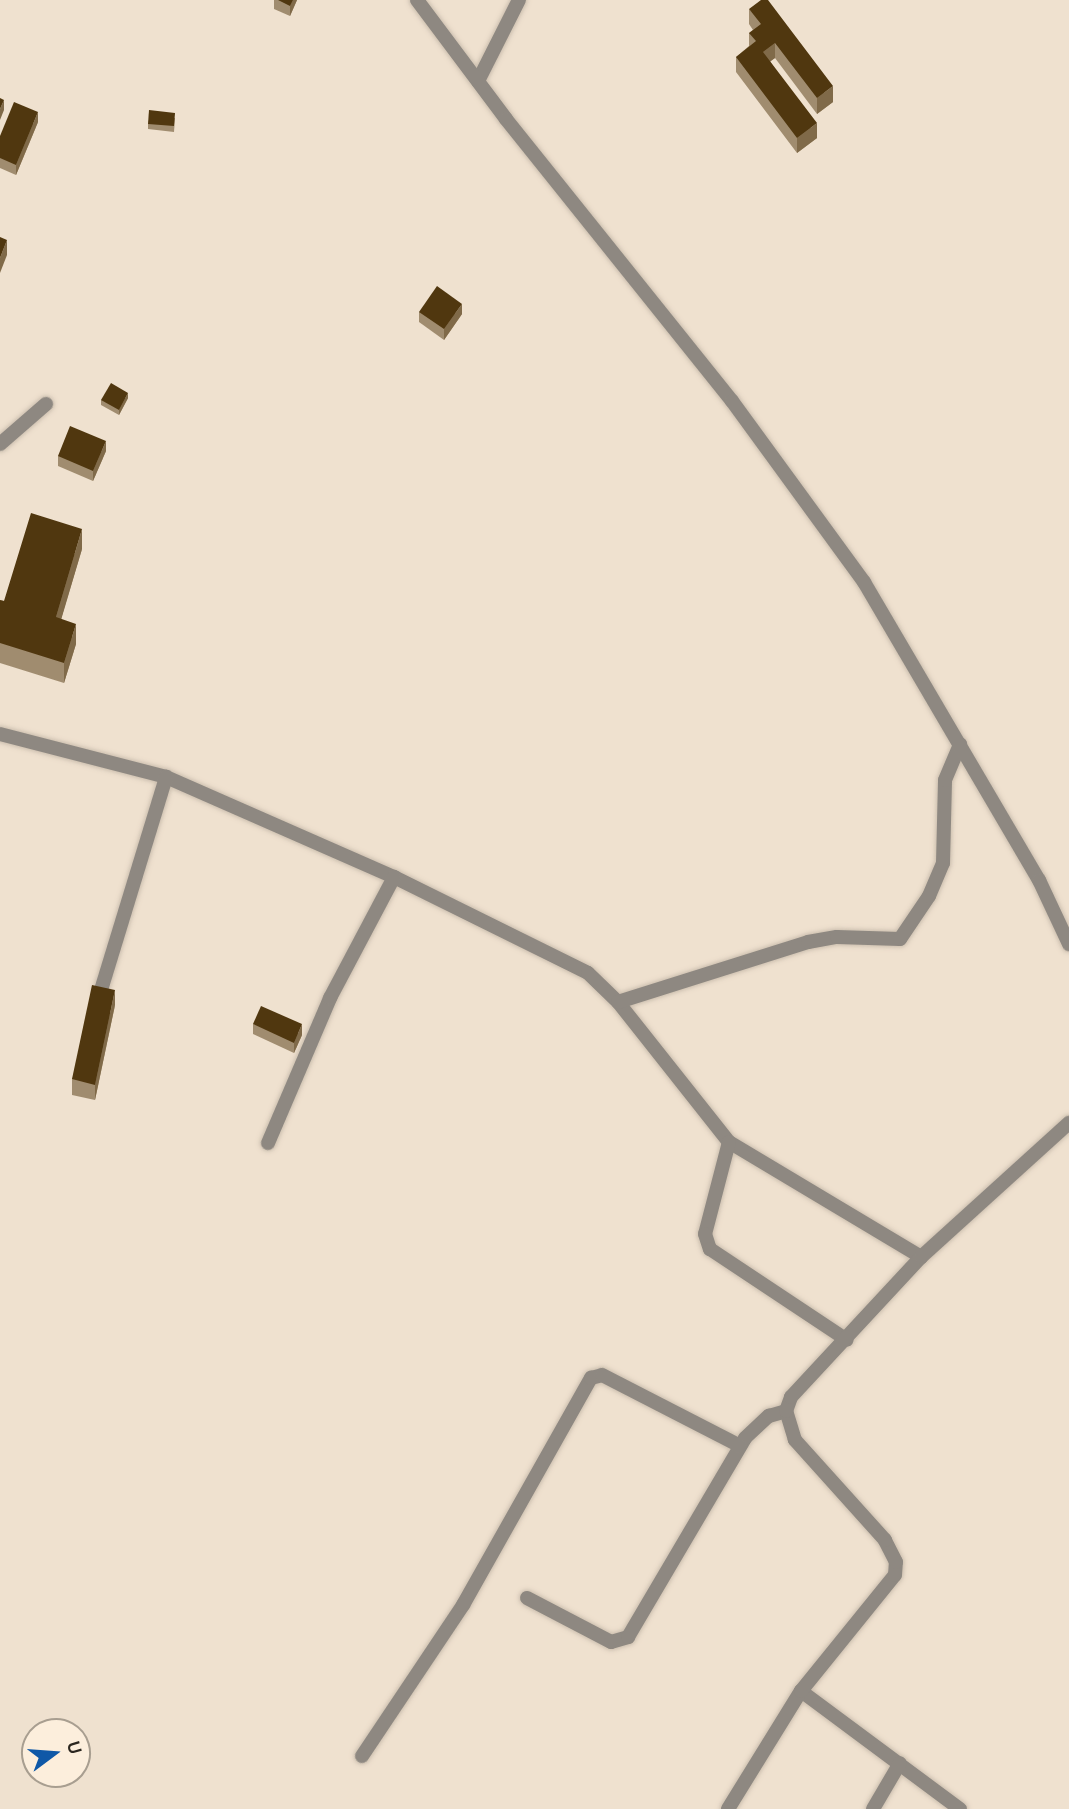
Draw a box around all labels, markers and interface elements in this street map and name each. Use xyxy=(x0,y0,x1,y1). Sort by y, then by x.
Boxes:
north arrow xyxy=(21,1718,91,1788)
text: U xyxy=(62,1738,87,1757)

